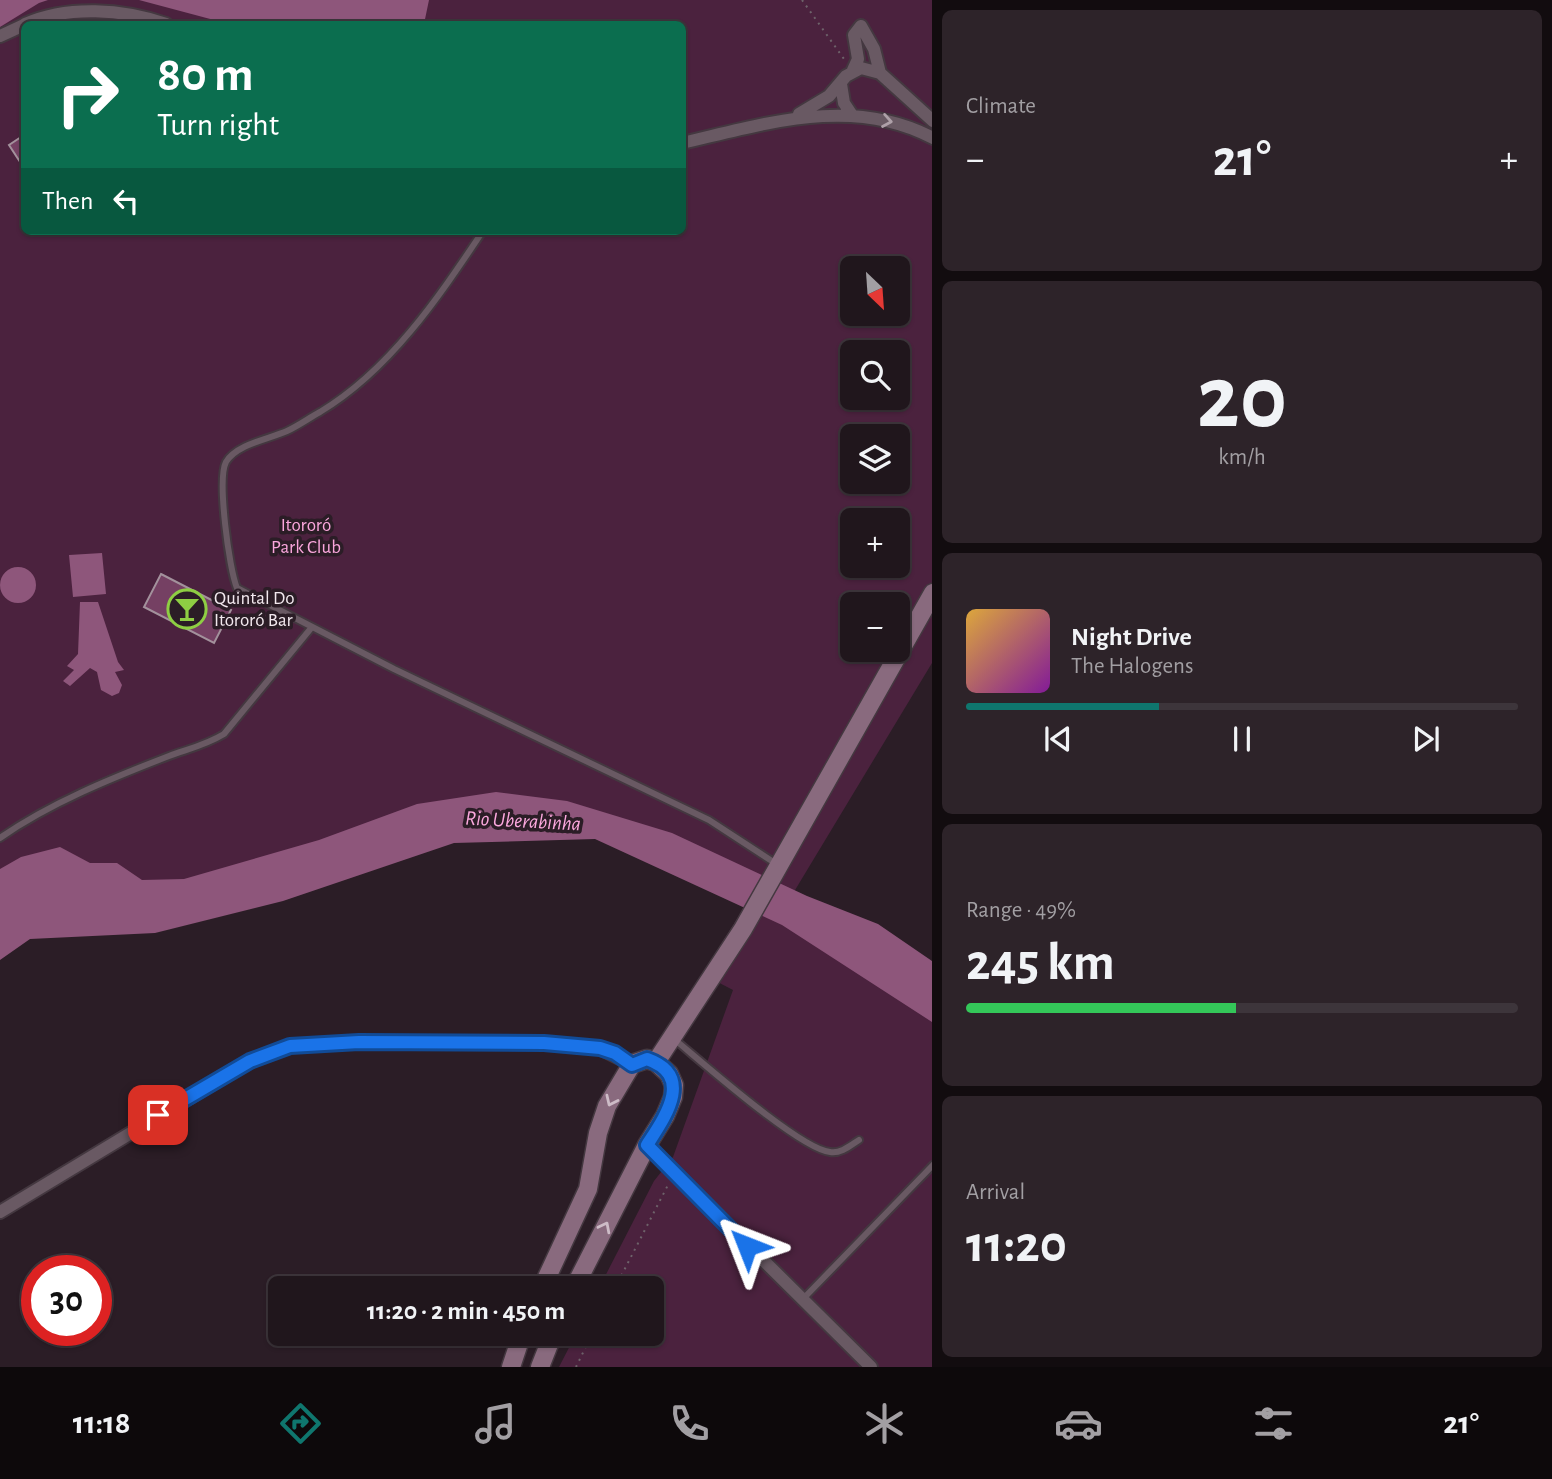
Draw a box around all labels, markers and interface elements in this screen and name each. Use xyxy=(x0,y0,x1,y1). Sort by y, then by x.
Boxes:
icon: right xyxy=(42,49,133,140)
text: 80 m xyxy=(157,51,254,100)
text: Climate xyxy=(966,95,1036,118)
text: Turn right xyxy=(157,109,279,141)
one-way arrow xyxy=(881,113,893,128)
text: 21° xyxy=(1213,133,1271,185)
text: − xyxy=(966,141,984,179)
text: + xyxy=(1500,141,1518,179)
icon: left xyxy=(107,182,145,220)
text: Then xyxy=(42,188,93,214)
north arrow xyxy=(840,256,910,326)
map controls xyxy=(840,256,910,662)
button: search xyxy=(840,340,910,410)
text: 20 xyxy=(1197,353,1287,444)
button: layers xyxy=(840,424,910,494)
text: km/h xyxy=(1218,446,1266,469)
button: + xyxy=(840,508,910,578)
park label: Itororó Park Club xyxy=(271,516,341,557)
bar icon: Quintal Do Itororó Bar xyxy=(166,588,208,630)
place label: Quintal Do Itororó Bar xyxy=(214,589,295,630)
button: − xyxy=(840,592,910,662)
text: Night Drive xyxy=(1071,624,1192,650)
text: The Halogens xyxy=(1071,655,1193,678)
icon: previous xyxy=(1039,720,1077,758)
icon: pause xyxy=(1223,720,1261,758)
icon: next xyxy=(1407,720,1445,758)
water label: Rio Uberabinha xyxy=(465,807,581,835)
text: Range · 49% xyxy=(966,899,1076,922)
text: 245 km xyxy=(966,937,1115,989)
pin xyxy=(128,1085,188,1145)
one-way arrow xyxy=(605,1094,619,1106)
icon: arrive xyxy=(139,1096,177,1134)
text: Arrival xyxy=(966,1181,1025,1204)
position arrow xyxy=(710,1209,784,1283)
text: 11:20 xyxy=(966,1219,1067,1271)
one-way arrow xyxy=(597,1222,611,1234)
speed limit sign: 30 xyxy=(21,1255,112,1346)
text: 11:20 · 2 min · 450 m xyxy=(367,1298,565,1324)
icon: directions xyxy=(276,1399,325,1448)
icon: music xyxy=(471,1399,520,1448)
icon: phone xyxy=(665,1399,714,1448)
icon: climate xyxy=(860,1399,909,1448)
icon: car xyxy=(1054,1399,1103,1448)
icon: filters xyxy=(1249,1399,1298,1448)
text: 11:18 xyxy=(73,1407,130,1439)
text: 21° xyxy=(1443,1407,1479,1439)

